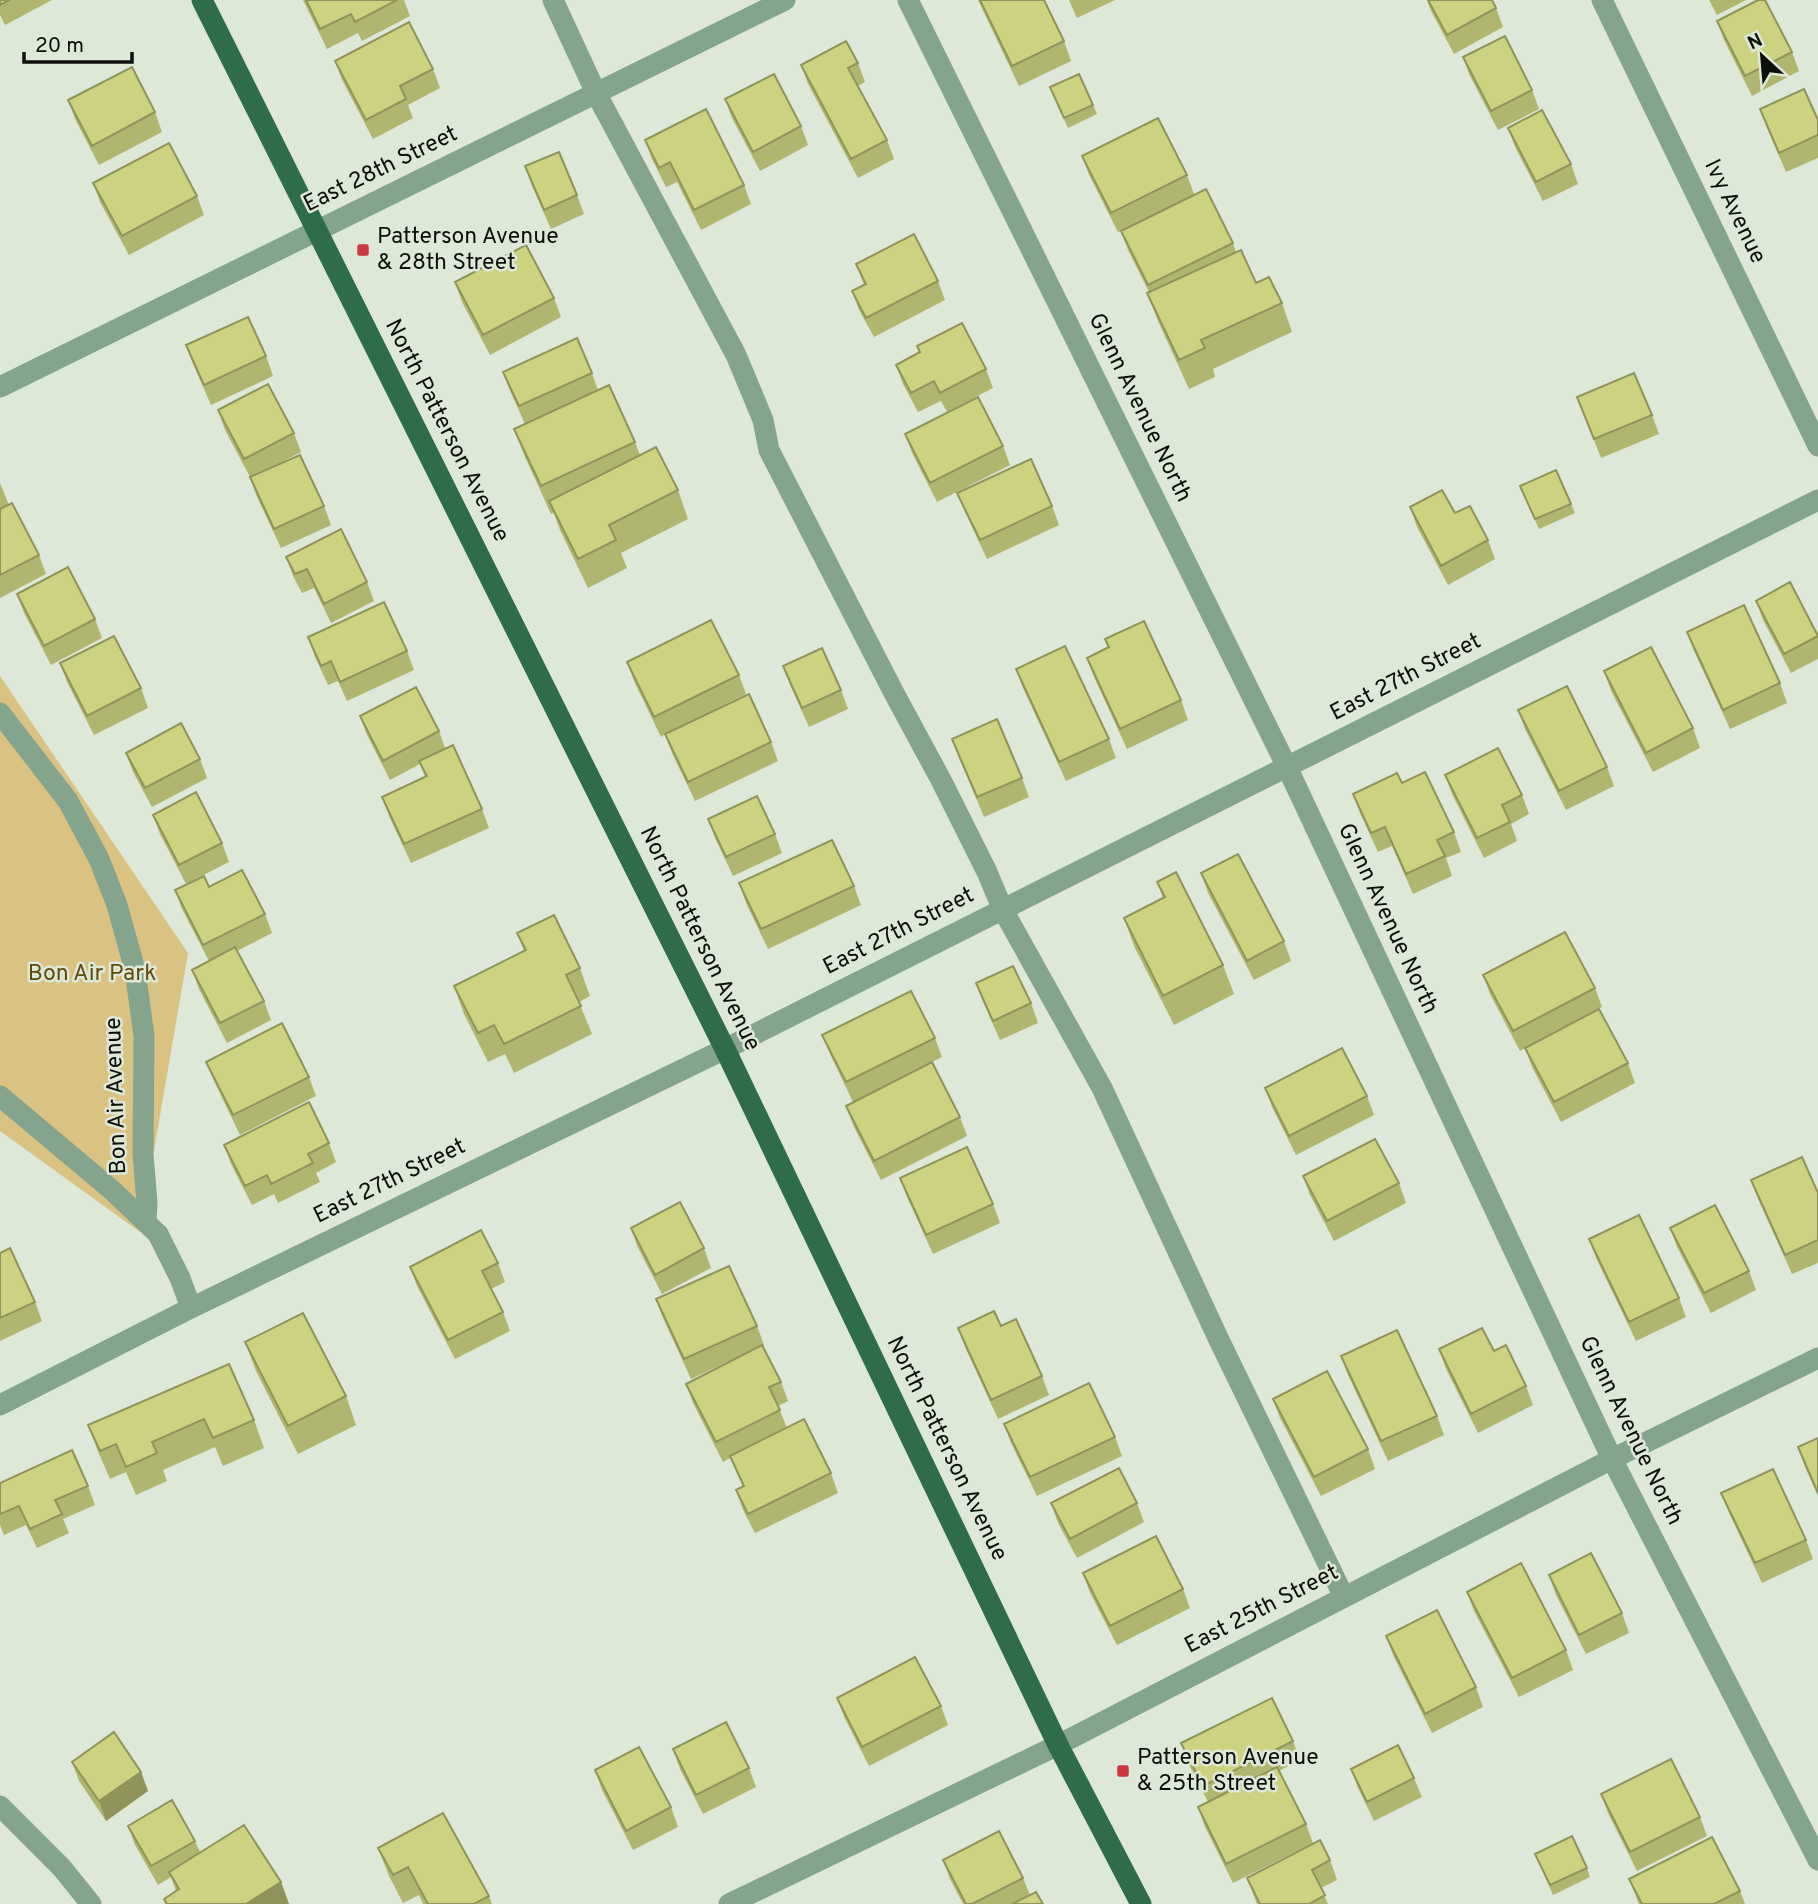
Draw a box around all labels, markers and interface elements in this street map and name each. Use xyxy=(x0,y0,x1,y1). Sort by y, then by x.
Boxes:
scale bar xyxy=(24,21,133,65)
north arrow xyxy=(1727,21,1797,91)
text: N xyxy=(1744,29,1767,56)
text: 20 m xyxy=(35,33,84,60)
street label: East 28th Street xyxy=(299,120,463,220)
street label: Ivy Avenue xyxy=(1696,155,1772,269)
place label: Patterson Avenue & 28th Street xyxy=(377,223,559,278)
marker: Patterson Avenue & 28th Street xyxy=(355,242,371,258)
street label: Glenn Avenue North xyxy=(1081,309,1197,507)
street label: North Patterson Avenue xyxy=(377,315,515,547)
street label: East 27th Street xyxy=(1326,628,1486,728)
street label: Glenn Avenue North xyxy=(1330,819,1444,1019)
street label: North Patterson Avenue xyxy=(632,822,766,1056)
street label: East 27th Street xyxy=(819,882,979,982)
park label: Bon Air Park xyxy=(28,960,156,989)
street label: Bon Air Avenue xyxy=(100,1017,134,1175)
street label: East 27th Street xyxy=(309,1133,471,1231)
street label: North Patterson Avenue xyxy=(879,1332,1013,1566)
street label: Glenn Avenue North xyxy=(1572,1332,1688,1530)
street label: East 25th Street xyxy=(1180,1559,1344,1661)
place label: Patterson Avenue & 25th Street xyxy=(1137,1744,1319,1799)
marker: Patterson Avenue & 25th Street xyxy=(1115,1763,1131,1779)

